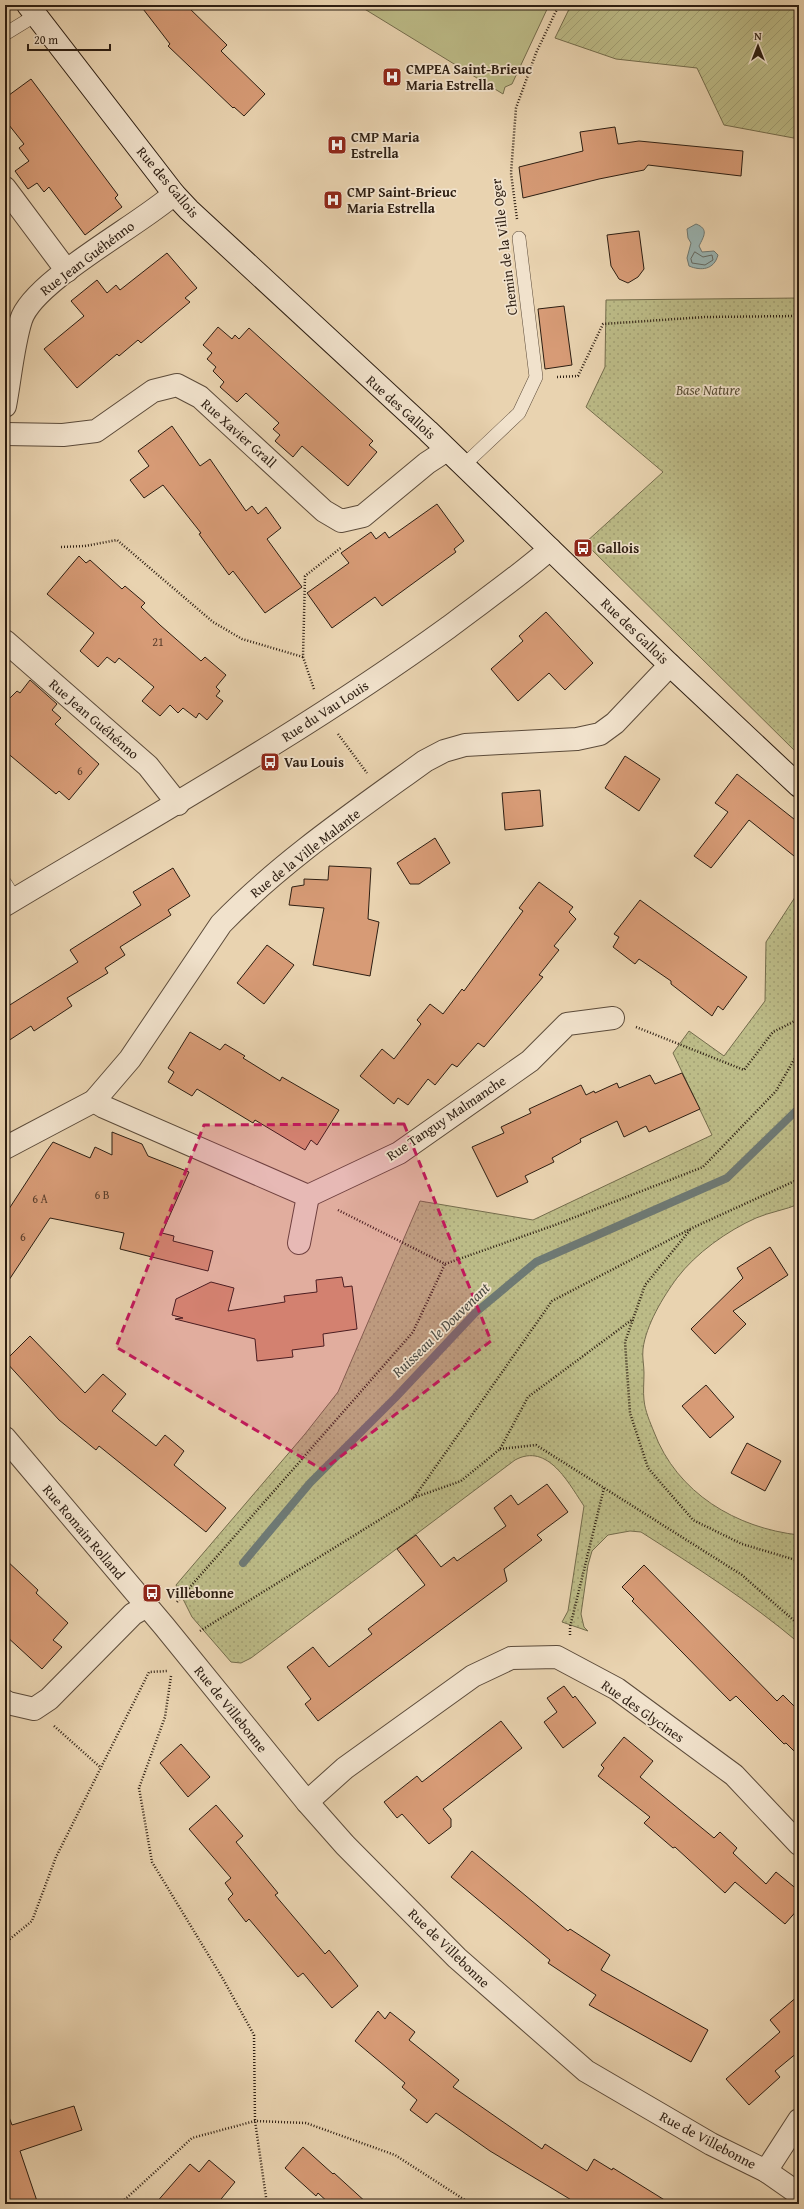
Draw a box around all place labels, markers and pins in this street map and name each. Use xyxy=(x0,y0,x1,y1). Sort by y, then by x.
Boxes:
place label: CMPEA Saint-Brieuc Maria Estrella xyxy=(406,59,532,95)
hospital icon: CMPEA Saint-Brieuc Maria Estrella xyxy=(381,66,403,88)
place label: CMP Maria Estrella xyxy=(351,127,420,163)
hospital icon: CMP Maria Estrella xyxy=(326,134,348,156)
place label: CMP Saint-Brieuc Maria Estrella xyxy=(347,182,457,218)
hospital icon: CMP Saint-Brieuc Maria Estrella xyxy=(322,189,344,211)
bus stop icon: Gallois xyxy=(572,537,594,559)
place label: Gallois xyxy=(597,538,639,558)
bus stop icon: Vau Louis xyxy=(259,751,281,773)
place label: Vau Louis xyxy=(284,752,344,772)
bus stop icon: Villebonne xyxy=(141,1582,163,1604)
place label: Villebonne xyxy=(166,1583,234,1603)

